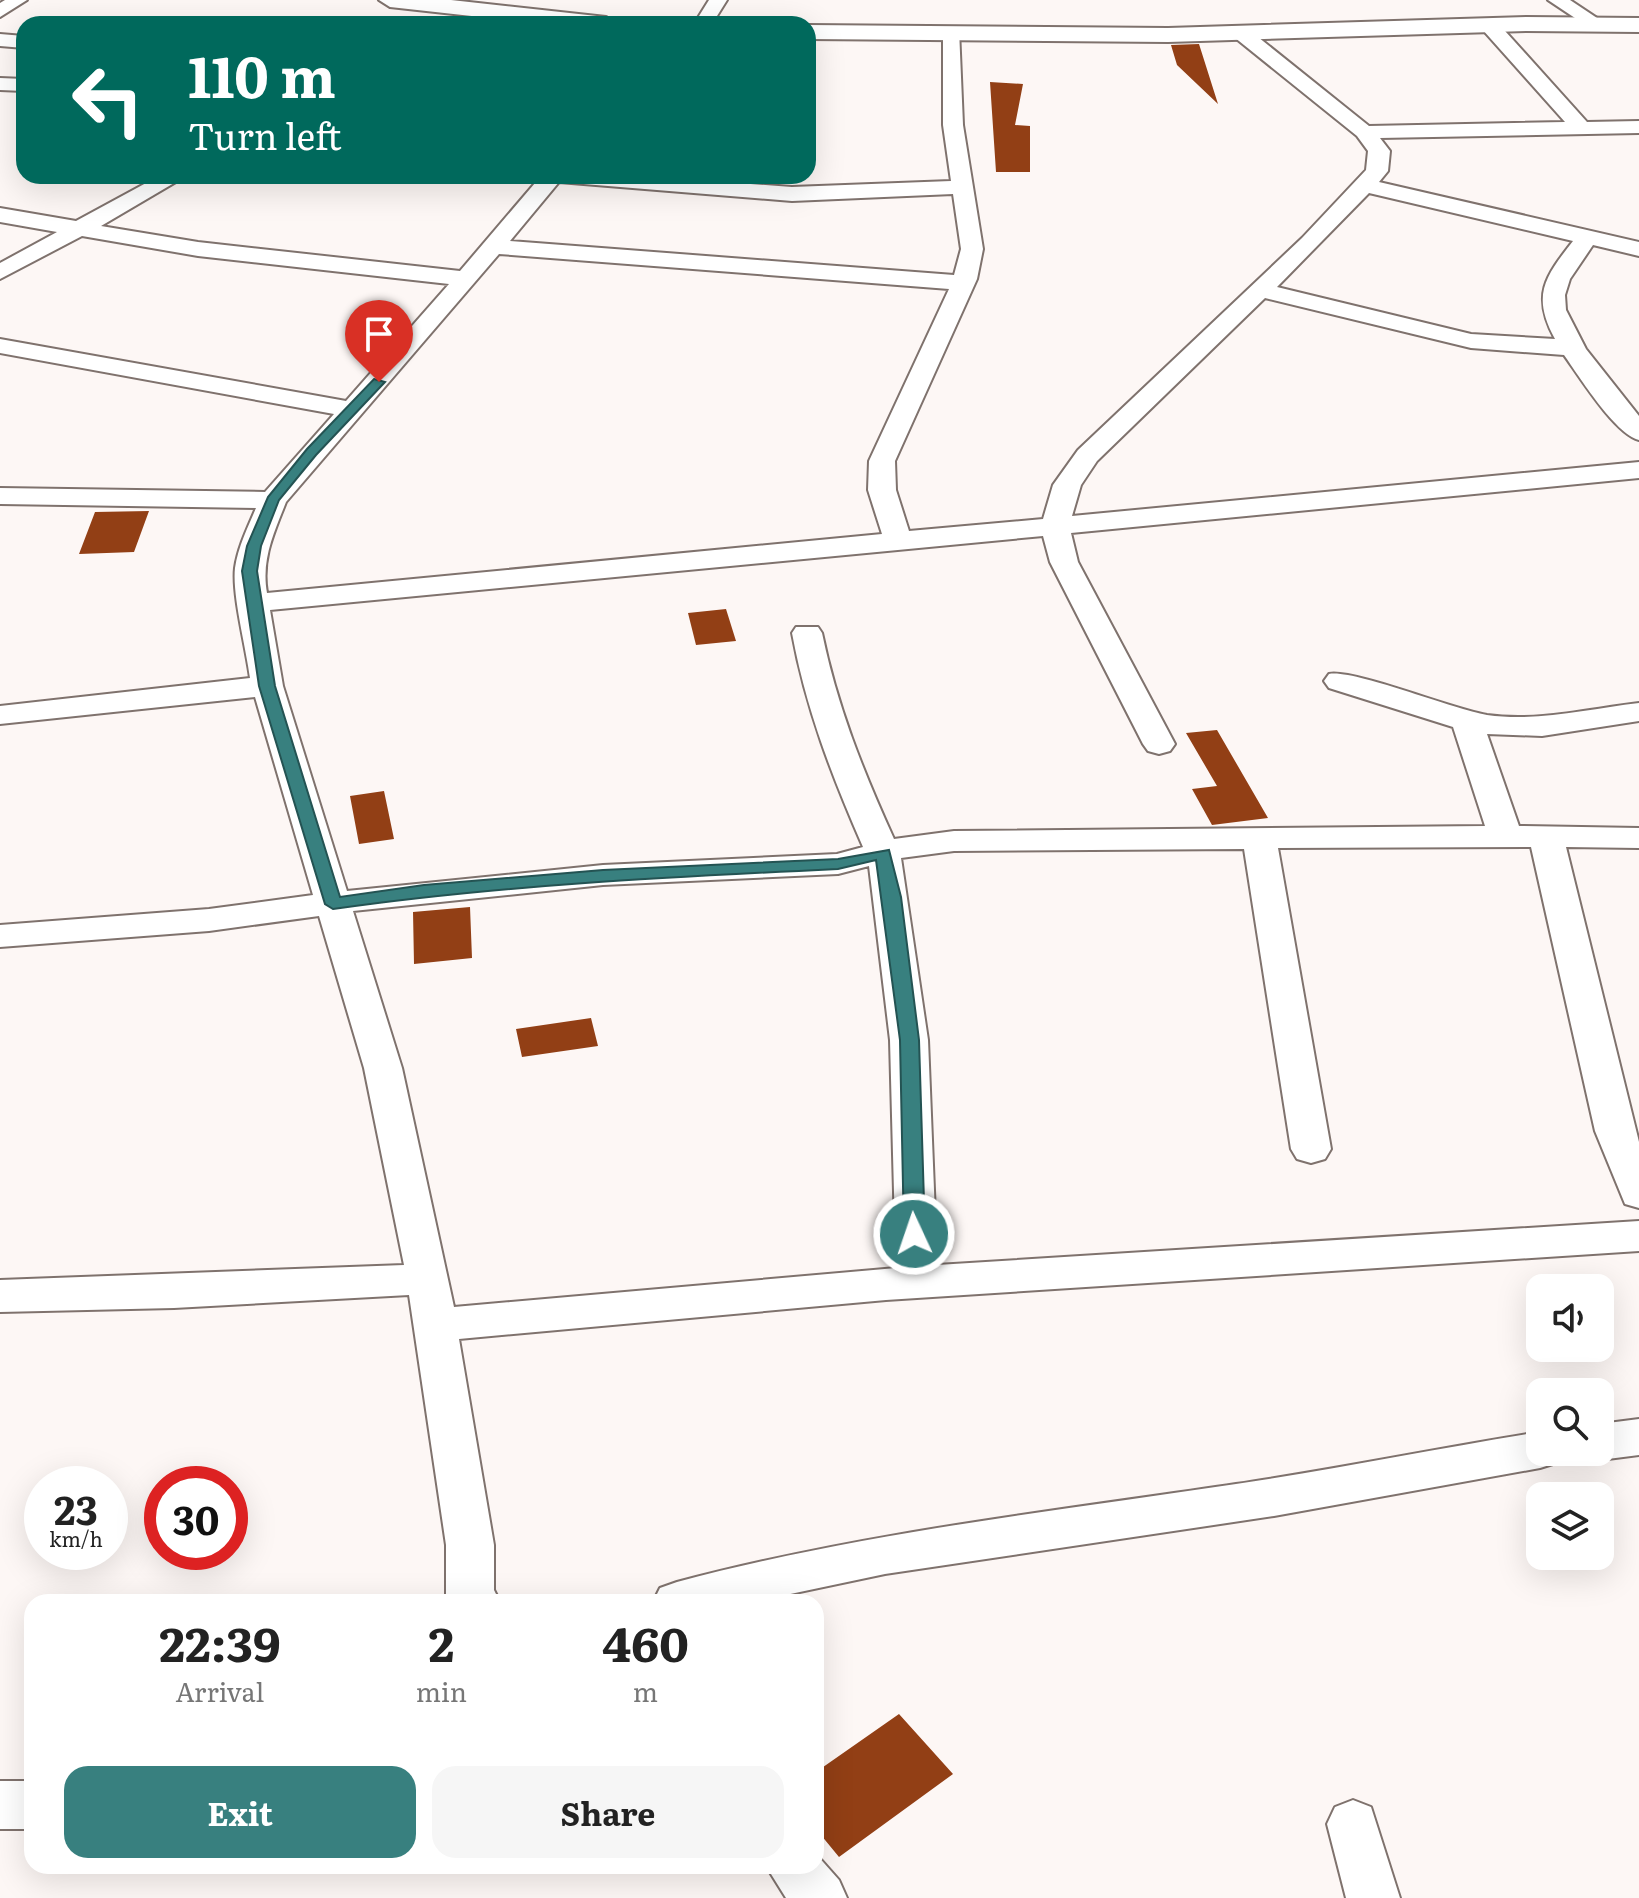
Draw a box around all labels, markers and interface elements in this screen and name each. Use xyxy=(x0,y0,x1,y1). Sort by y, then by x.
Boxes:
text: 110 m xyxy=(188,32,336,115)
icon: left xyxy=(56,48,160,152)
text: Turn left xyxy=(188,108,342,161)
pin xyxy=(345,300,413,382)
icon: arrive xyxy=(357,312,401,356)
position arrow xyxy=(872,1192,956,1276)
map controls xyxy=(1526,1274,1614,1570)
button: sound xyxy=(1526,1274,1614,1362)
button: search xyxy=(1526,1378,1614,1466)
speed limit sign: 30 xyxy=(144,1466,248,1570)
text: 23 xyxy=(54,1478,98,1537)
button: layers xyxy=(1526,1482,1614,1570)
text: km/h xyxy=(49,1523,103,1553)
text: 22:39 xyxy=(159,1606,281,1677)
text: 2 xyxy=(428,1606,454,1677)
text: 460 xyxy=(602,1606,689,1677)
text: Arrival xyxy=(176,1671,264,1710)
text: min xyxy=(416,1671,467,1710)
text: m xyxy=(633,1671,658,1710)
button: Exit xyxy=(64,1766,416,1858)
button: Share xyxy=(432,1766,784,1858)

